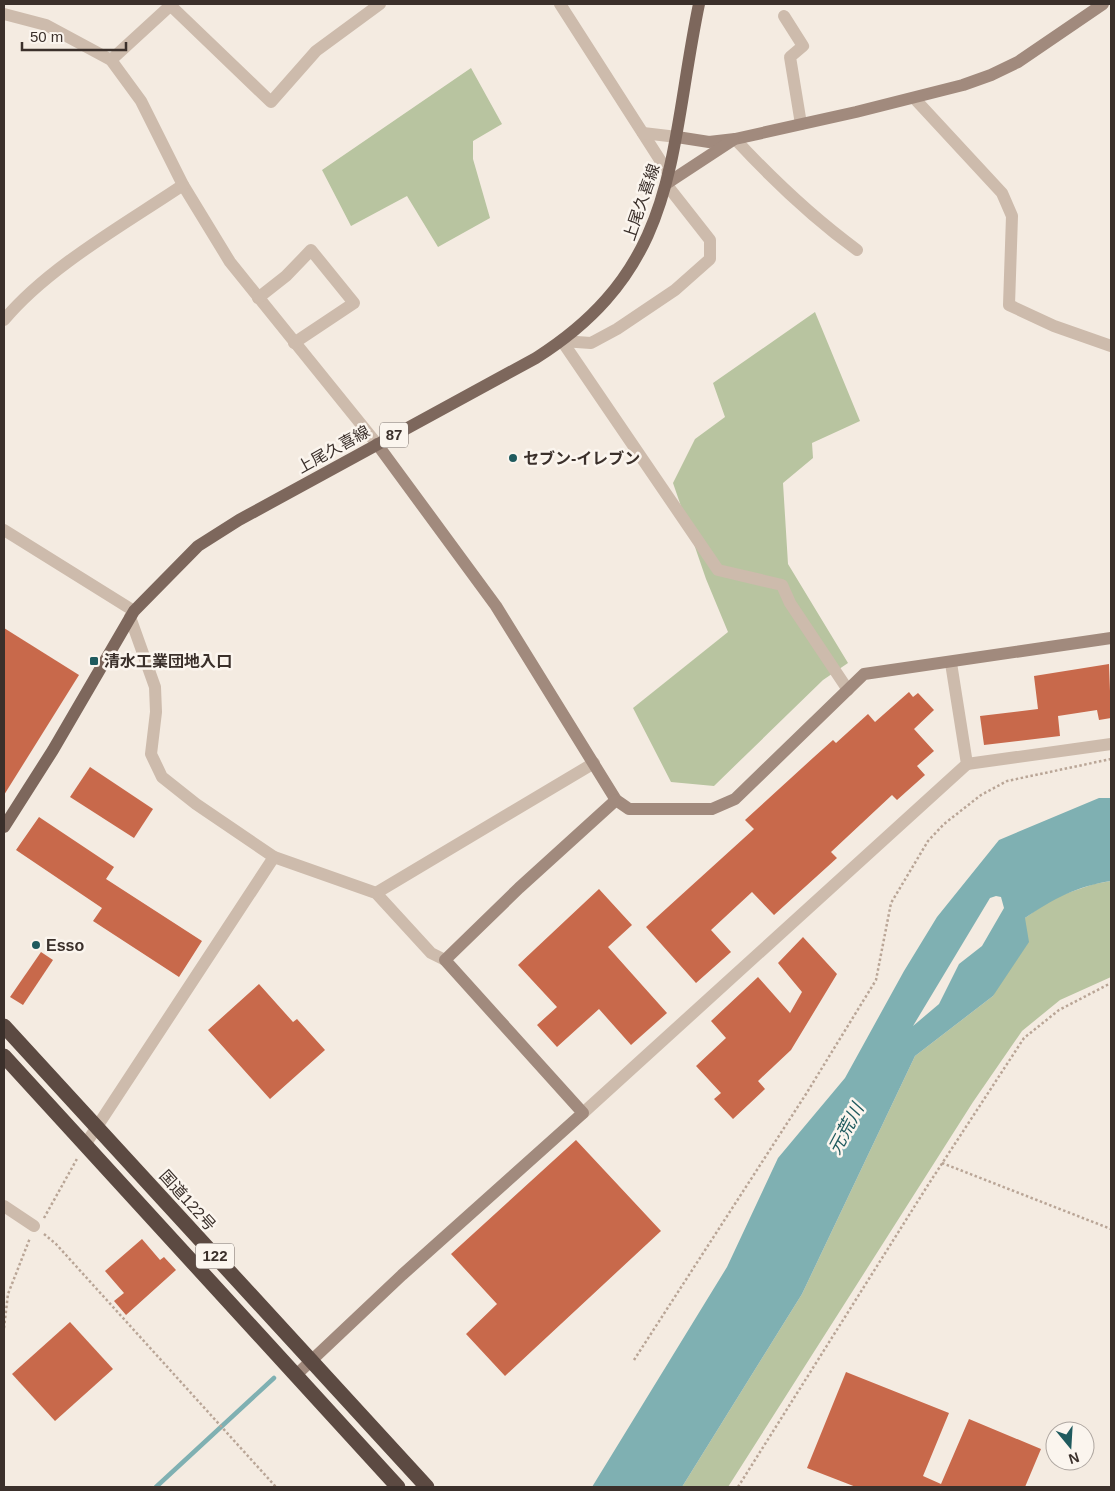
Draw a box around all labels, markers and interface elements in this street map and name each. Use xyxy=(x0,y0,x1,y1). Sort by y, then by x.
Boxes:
scale bar xyxy=(22,20,126,52)
text: 50 m xyxy=(30,28,63,45)
street label: 上尾久喜線 xyxy=(620,162,663,243)
road number: 87 xyxy=(380,422,408,448)
street label: 上尾久喜線 xyxy=(294,423,372,476)
place label: セブン-イレブン xyxy=(523,450,640,467)
marker: セブン-イレブン xyxy=(507,452,519,464)
place label: 清水工業団地入口 xyxy=(104,653,232,670)
marker: 清水工業団地入口 xyxy=(88,655,100,667)
place label: Esso xyxy=(46,937,84,954)
marker: Esso xyxy=(30,939,42,951)
water label: 元荒川 xyxy=(824,1099,868,1158)
street label: 国道122号 xyxy=(156,1167,219,1234)
road number: 122 xyxy=(196,1244,234,1268)
north arrow xyxy=(1045,1421,1095,1471)
text: N xyxy=(1067,1449,1081,1468)

